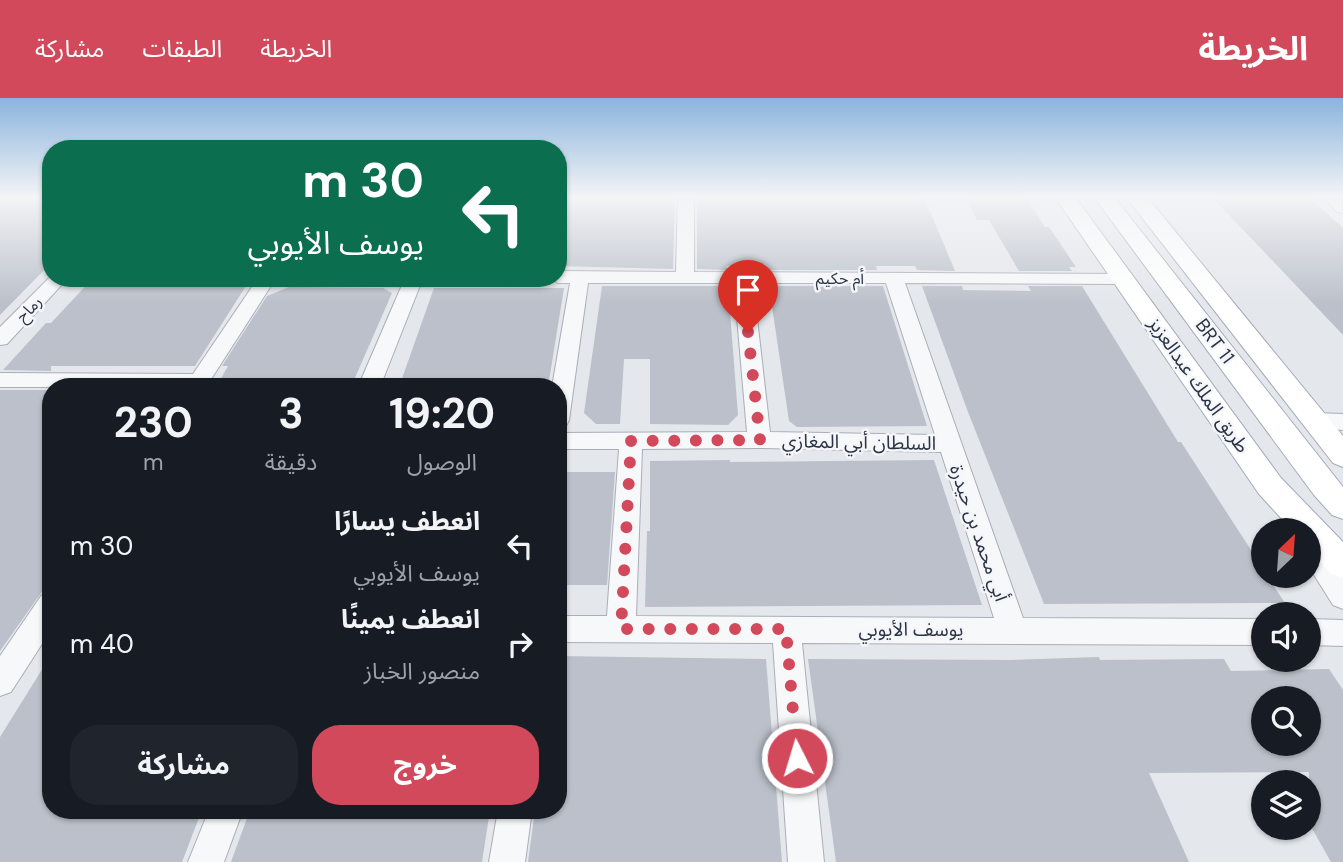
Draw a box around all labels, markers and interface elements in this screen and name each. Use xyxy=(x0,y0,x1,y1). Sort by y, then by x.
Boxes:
text: الخريطة xyxy=(1198,27,1308,70)
text: مشاركة xyxy=(35,33,104,64)
text: الطبقات xyxy=(142,33,222,64)
text: الخريطة xyxy=(260,33,332,64)
text: 30 m xyxy=(302,148,424,212)
icon: left xyxy=(448,168,539,259)
text: يوسف الأيوبي xyxy=(248,222,424,264)
pin xyxy=(718,260,778,332)
street label: أم حكيم xyxy=(816,268,864,291)
icon: arrive xyxy=(729,271,767,309)
street label: رماح xyxy=(12,291,48,328)
street label: طريق الملك عبدالعزيز xyxy=(1142,311,1255,458)
street label: BRT 11 xyxy=(1190,313,1240,369)
text: 3 xyxy=(278,386,304,441)
text: 19:20 xyxy=(389,386,495,441)
text: 230 xyxy=(114,395,193,450)
street label: السلطان أبي المغازي xyxy=(782,428,936,458)
text: m xyxy=(143,447,164,477)
text: دقيقة xyxy=(265,447,317,477)
text: الوصول xyxy=(407,447,477,477)
street label: أبي محمد بن حيدرة xyxy=(942,461,1014,606)
text: انعطف يسارًا xyxy=(334,504,480,538)
north arrow xyxy=(1251,518,1321,588)
map controls xyxy=(1251,518,1321,840)
icon: left xyxy=(501,527,539,565)
text: 30 m xyxy=(70,529,133,563)
text: يوسف الأيوبي xyxy=(353,558,480,588)
text: انعطف يمينًا xyxy=(341,602,480,636)
button: sound xyxy=(1251,602,1321,672)
street label: يوسف الأيوبي xyxy=(859,617,963,644)
icon: right xyxy=(501,625,539,663)
text: 40 m xyxy=(70,627,134,661)
text: منصور الخباز xyxy=(364,656,480,686)
button: search xyxy=(1251,686,1321,756)
position arrow xyxy=(760,721,834,795)
button: مشاركة xyxy=(70,725,298,805)
button: خروج xyxy=(312,725,539,805)
button: layers xyxy=(1251,770,1321,840)

